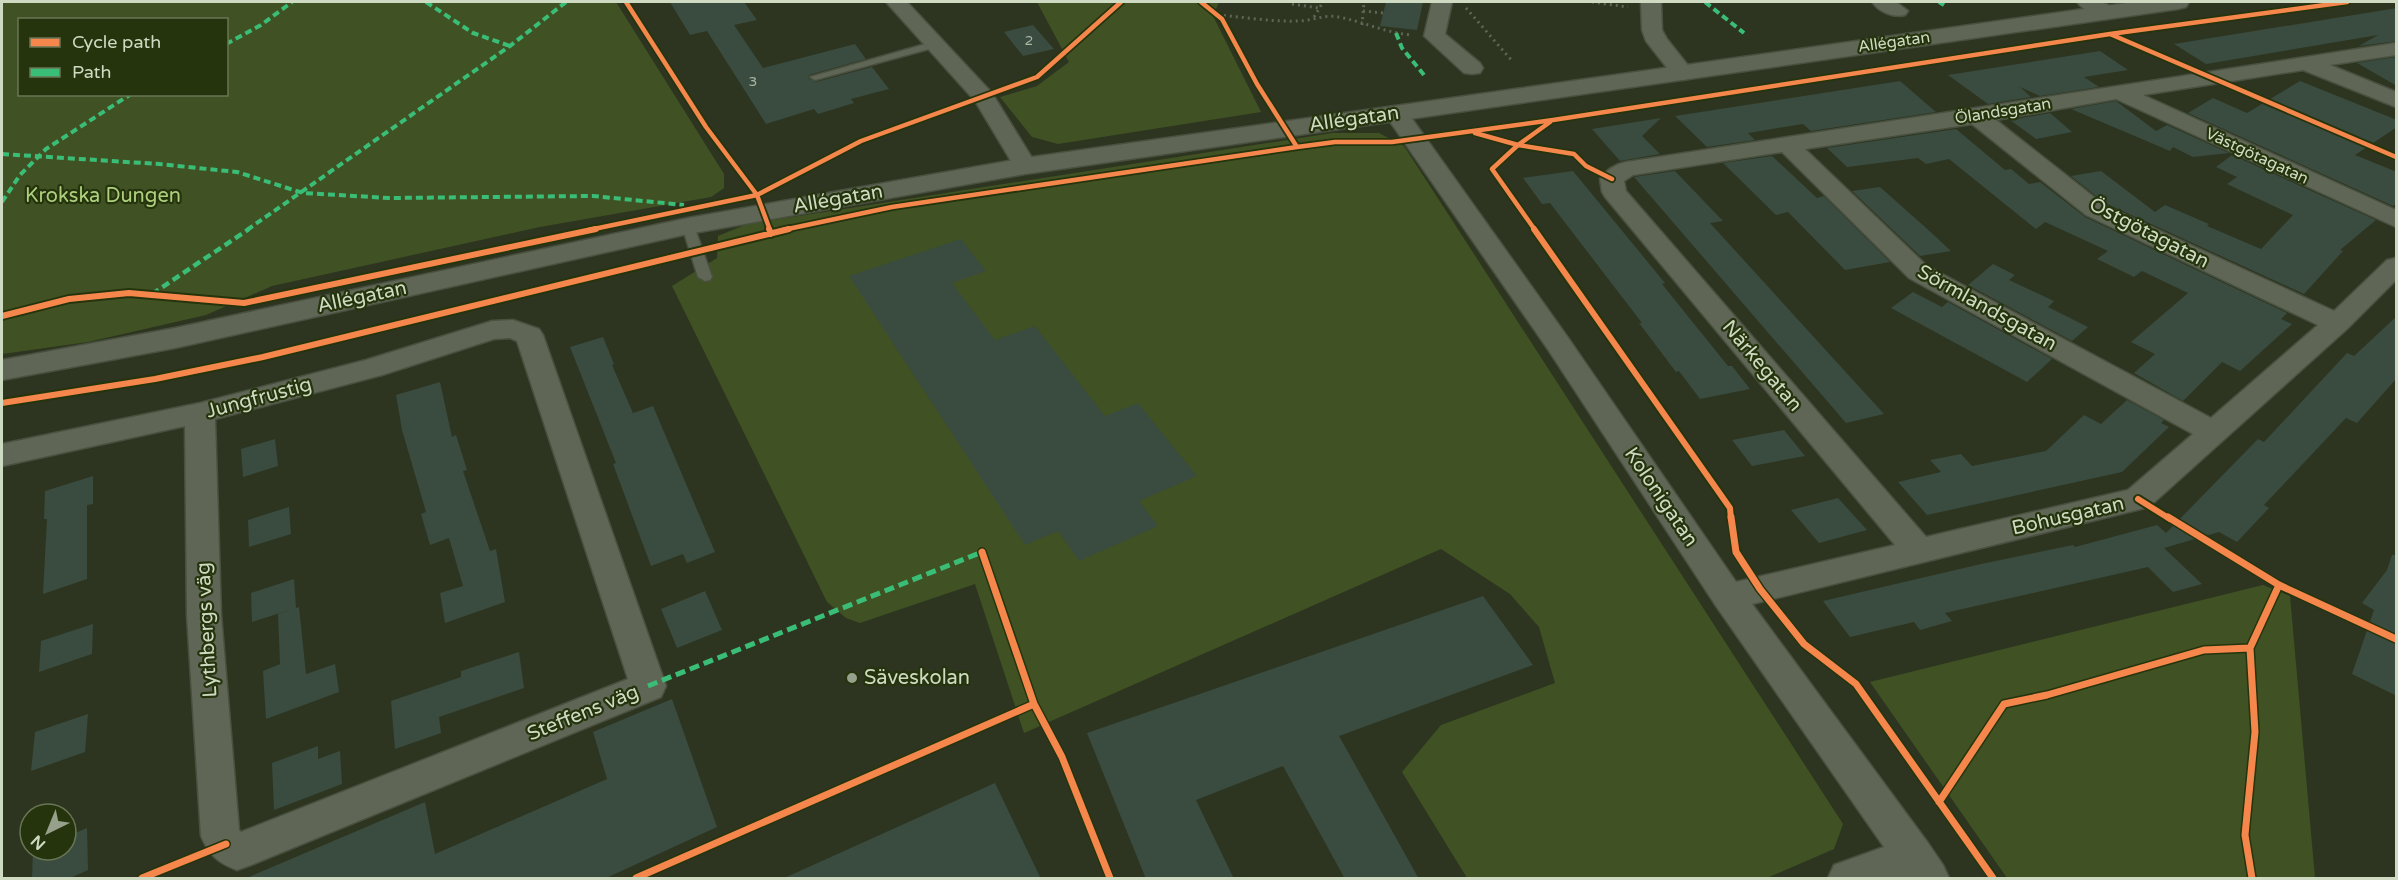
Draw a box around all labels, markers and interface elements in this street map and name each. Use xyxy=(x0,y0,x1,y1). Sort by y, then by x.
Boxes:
legend xyxy=(18,18,228,96)
street label: Allégatan xyxy=(1857,27,1931,57)
text: Cycle path xyxy=(72,31,161,53)
house number: 2 xyxy=(1025,32,1033,49)
text: Path xyxy=(72,61,111,83)
house number: 3 xyxy=(749,73,757,90)
street label: Ölandsgatan xyxy=(1953,94,2053,128)
street label: Allégatan xyxy=(1307,101,1401,137)
street label: Västgötagatan xyxy=(2202,123,2312,189)
street label: Allégatan xyxy=(791,179,885,219)
park label: Krokska Dungen xyxy=(25,184,181,208)
street label: Östgötagatan xyxy=(2085,192,2213,274)
street label: Sörmlandsgatan xyxy=(1913,260,2061,356)
street label: Allégatan xyxy=(315,276,409,318)
street label: Närkegatan xyxy=(1717,316,1807,416)
street label: Jungfrustig xyxy=(203,372,315,424)
street label: Kolonigatan xyxy=(1619,443,1703,551)
street label: Bohusgatan xyxy=(2010,491,2126,541)
street label: Lythbergs väg xyxy=(191,562,223,698)
place label: Säveskolan xyxy=(864,666,970,690)
marker: Säveskolan xyxy=(845,671,859,685)
street label: Steffens väg xyxy=(524,680,642,746)
north arrow xyxy=(18,802,78,862)
text: N xyxy=(27,831,50,854)

